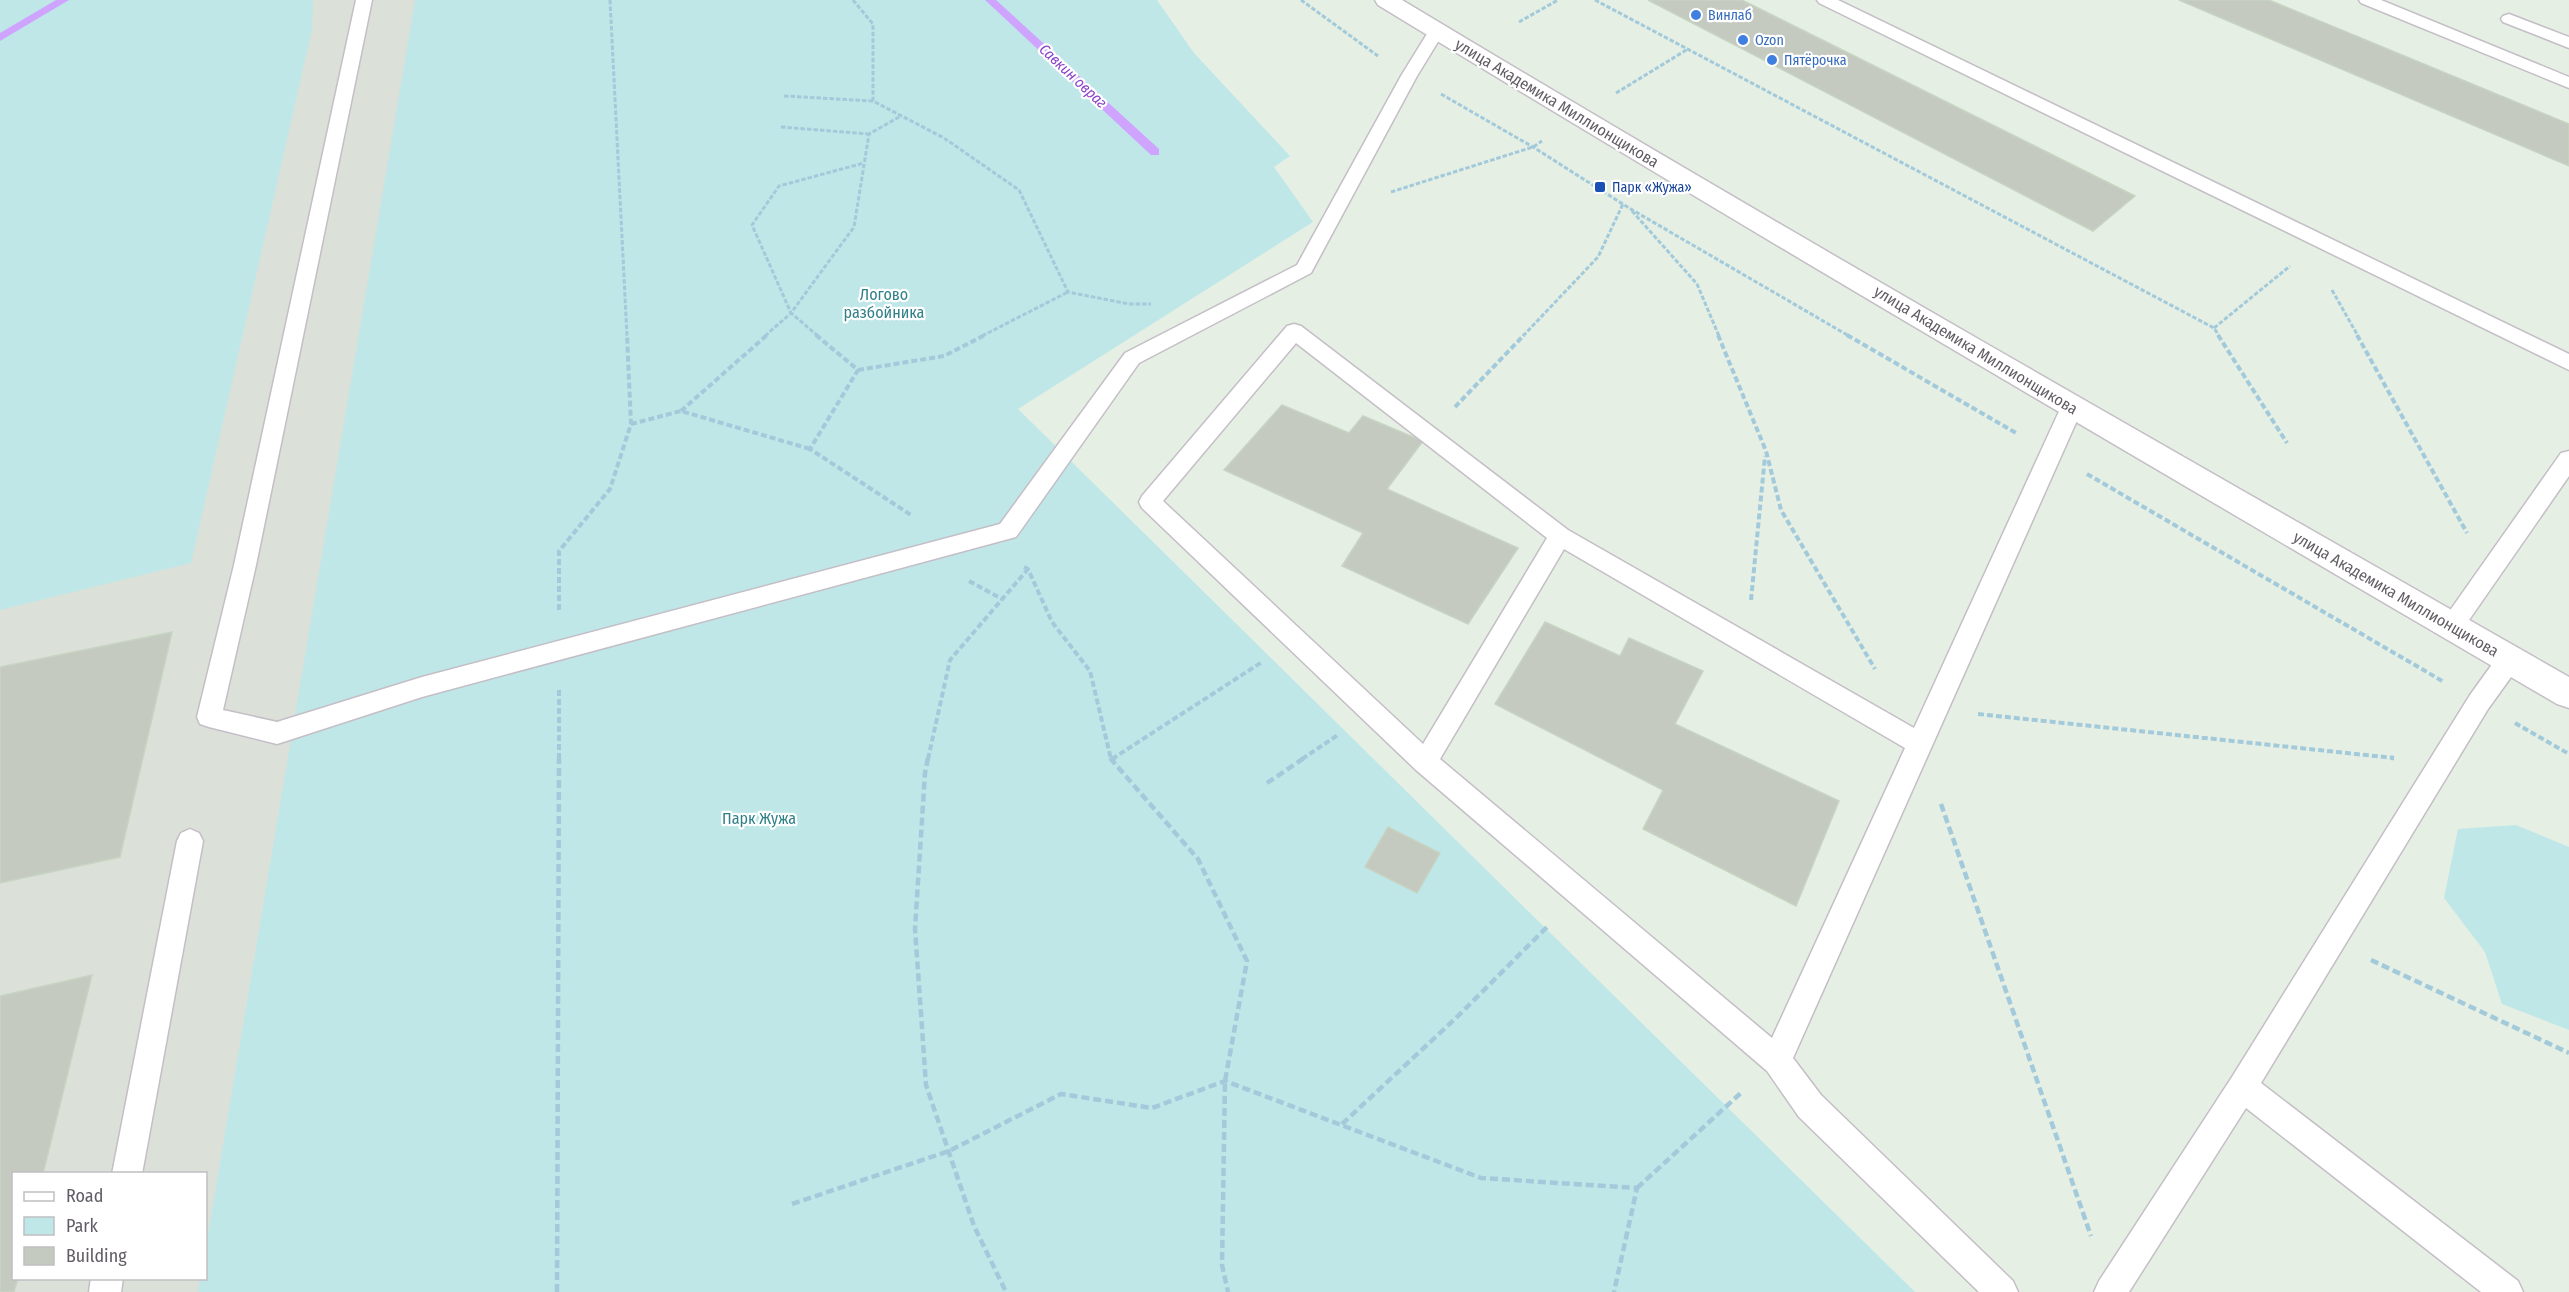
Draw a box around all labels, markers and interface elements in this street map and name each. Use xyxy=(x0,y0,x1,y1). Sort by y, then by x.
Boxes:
place label: Винлаб xyxy=(1708,7,1752,24)
marker: Винлаб xyxy=(1689,8,1703,22)
place label: Ozon xyxy=(1755,32,1784,49)
marker: Ozon xyxy=(1736,33,1750,47)
street label: улица Академика Миллионщикова xyxy=(1452,35,1662,171)
water label: Савкин овраг xyxy=(1035,40,1111,112)
place label: Пятёрочка xyxy=(1784,52,1847,69)
marker: Пятёрочка xyxy=(1765,53,1779,67)
place label: Парк «Жужа» xyxy=(1612,179,1692,196)
marker: Парк «Жужа» xyxy=(1593,180,1607,194)
street label: улица Академика Миллионщикова xyxy=(1871,282,2081,418)
park label: Логово разбойника xyxy=(844,285,925,322)
street label: улица Академика Миллионщикова xyxy=(2290,527,2502,661)
park label: Парк Жужа xyxy=(722,809,796,828)
legend xyxy=(12,1172,207,1280)
text: Road xyxy=(66,1185,103,1207)
text: Park xyxy=(66,1215,99,1237)
text: Building xyxy=(66,1245,127,1267)

